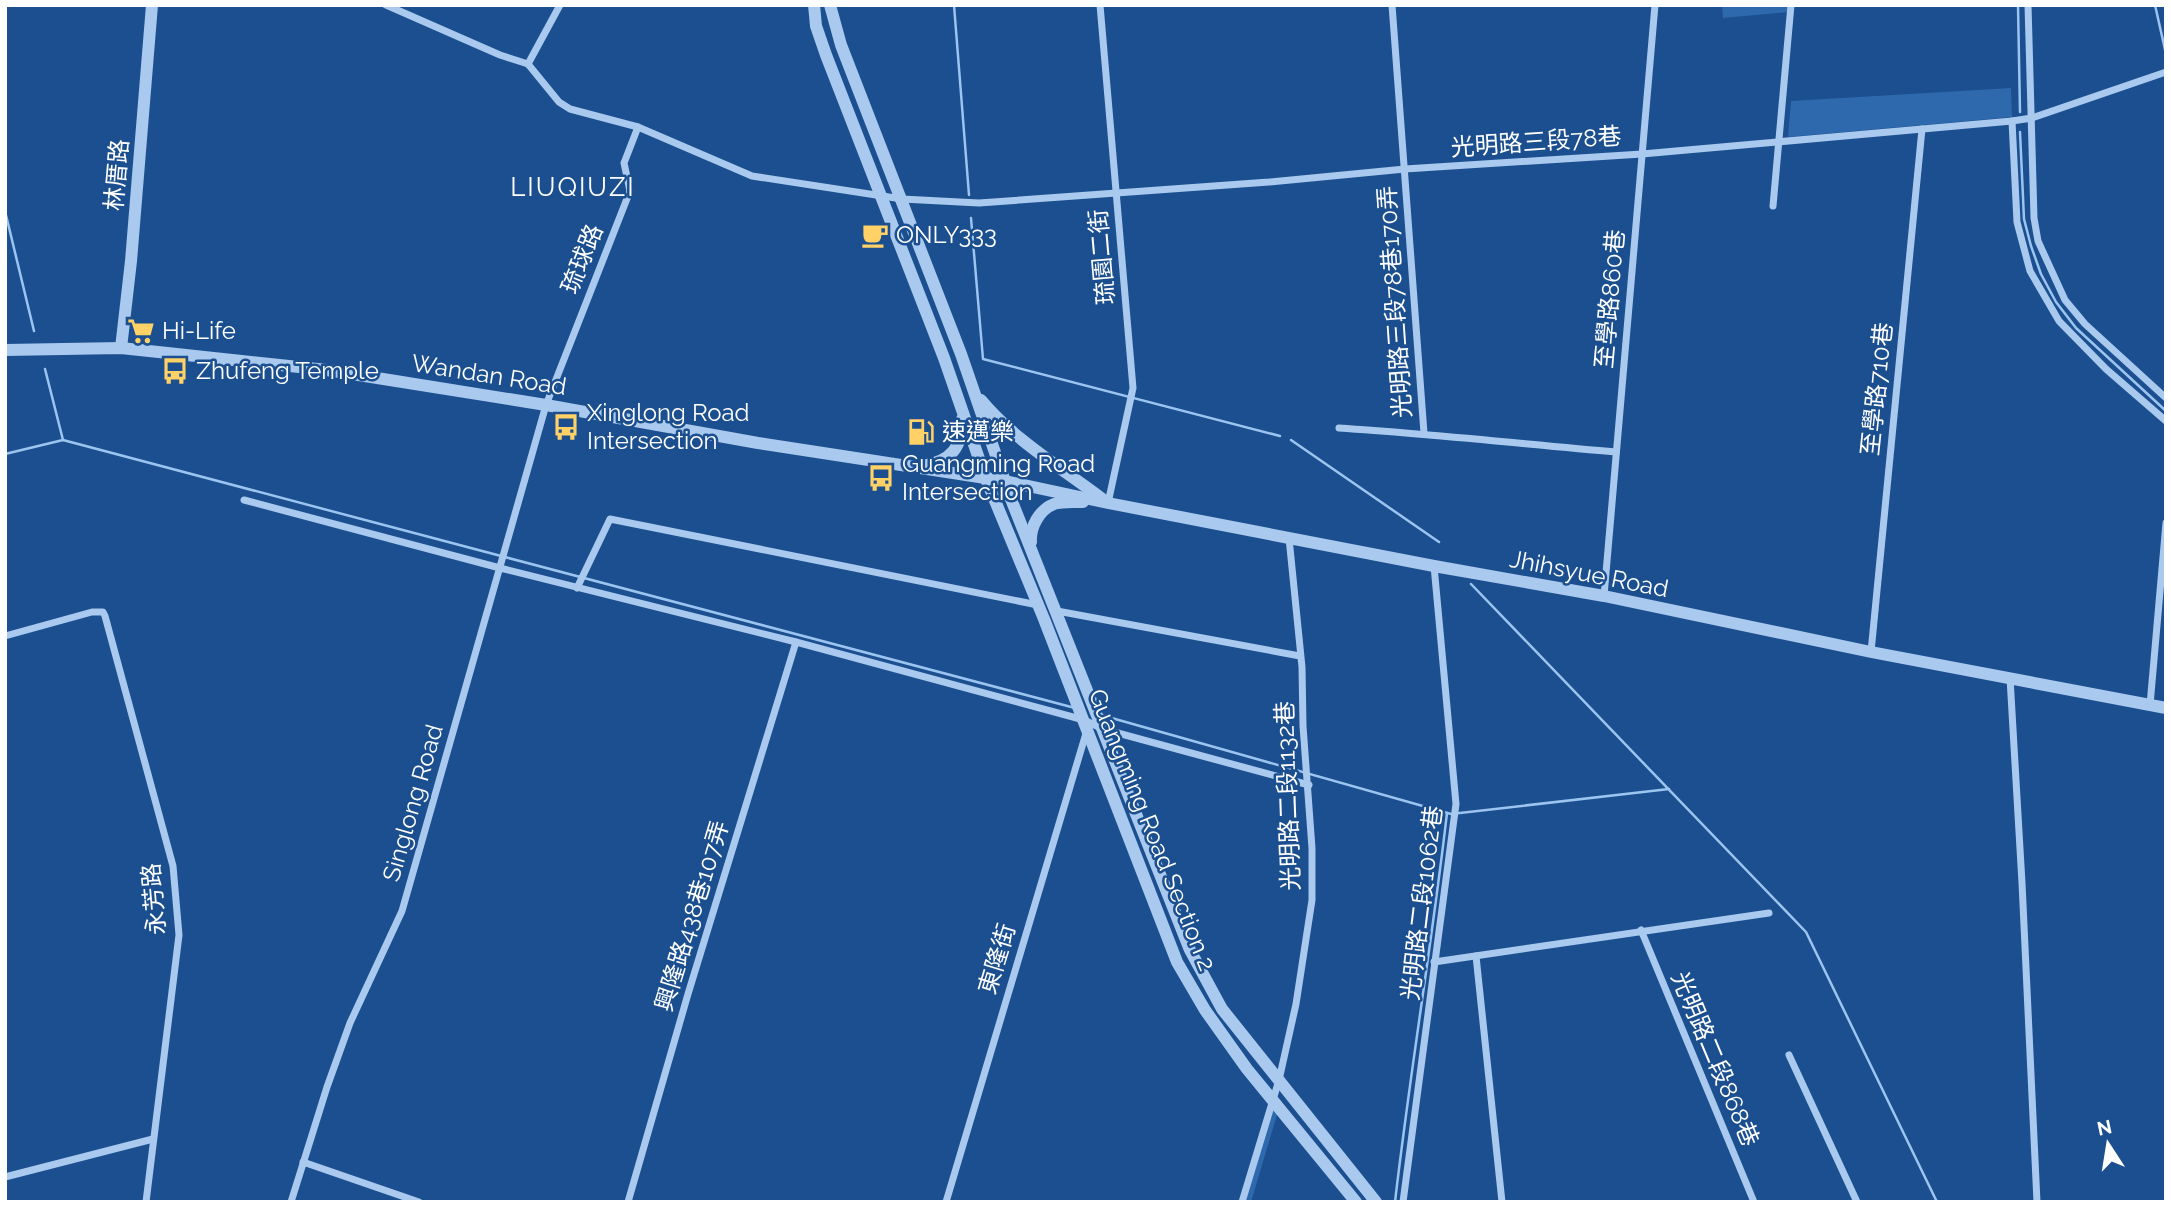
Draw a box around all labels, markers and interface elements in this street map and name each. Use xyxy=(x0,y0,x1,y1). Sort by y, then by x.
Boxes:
street label: 光明路三段78巷 xyxy=(1450,121,1622,162)
street label: 林厝路 xyxy=(99,138,134,212)
district label: LIUQIUZI xyxy=(510,172,636,202)
street label: 光明路三段78巷170弄 xyxy=(1372,185,1417,419)
street label: 琉園二街 xyxy=(1083,208,1120,306)
street label: 琉球路 xyxy=(555,220,608,298)
cafe icon: ONLY333 xyxy=(860,220,890,250)
place label: ONLY333 xyxy=(896,220,997,249)
street label: 至學路860巷 xyxy=(1589,228,1630,370)
supermarket icon: Hi-Life xyxy=(126,316,156,346)
place label: Hi-Life xyxy=(162,316,236,345)
street label: 至學路710巷 xyxy=(1855,321,1898,457)
street label: Wandan Road xyxy=(409,348,569,401)
bus stop icon: Zhufeng Temple xyxy=(160,356,190,386)
place label: Zhufeng Temple xyxy=(196,356,379,385)
place label: Xinglong Road Intersection xyxy=(587,398,750,455)
bus stop icon: Xinglong Road Intersection xyxy=(551,412,581,442)
fuel station icon: 速邁樂 xyxy=(906,417,936,447)
place label: 速邁樂 xyxy=(942,417,1014,446)
place label: Guangming Road Intersection xyxy=(902,449,1095,506)
bus stop icon: Guangming Road Intersection xyxy=(866,463,896,493)
street label: Jhihsyue Road xyxy=(1507,544,1671,603)
street label: Guangming Road Section 2 xyxy=(1083,685,1222,975)
street label: 光明路二段1132巷 xyxy=(1270,701,1305,891)
street label: Singlong Road xyxy=(376,721,449,885)
street label: 光明路二段1062巷 xyxy=(1395,804,1448,1002)
street label: 興隆路438巷107弄 xyxy=(649,817,734,1015)
street label: 永芳路 xyxy=(136,862,171,936)
street label: 東隆街 xyxy=(972,920,1021,998)
street label: 光明路二段868巷 xyxy=(1666,967,1765,1151)
north arrow xyxy=(2073,1109,2143,1179)
text: N xyxy=(2095,1115,2114,1140)

